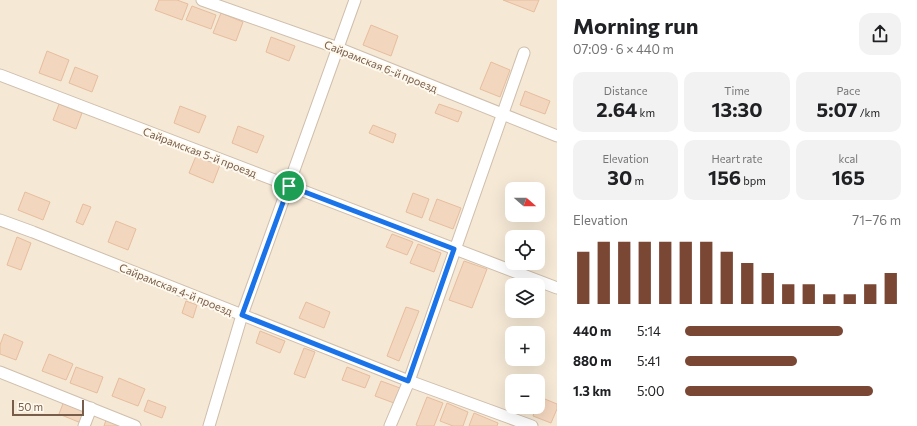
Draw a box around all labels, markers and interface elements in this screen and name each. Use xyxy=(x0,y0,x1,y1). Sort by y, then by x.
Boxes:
text: Morning run xyxy=(573,12,699,39)
button: share xyxy=(859,13,901,55)
street label: Сайрамская 6-й проезд xyxy=(322,37,440,95)
text: 07:09 · 6 × 440 m xyxy=(573,41,674,57)
text: Distance xyxy=(604,84,648,97)
text: Time xyxy=(724,84,750,97)
text: Pace xyxy=(836,84,860,97)
text: 2.64 xyxy=(596,97,637,121)
text: 13:30 xyxy=(712,97,762,121)
text: 5:07 xyxy=(817,97,858,121)
text: km xyxy=(637,106,655,119)
text: /km xyxy=(858,106,880,119)
street label: Сайрамская 5-й проезд xyxy=(141,124,259,180)
text: Elevation xyxy=(602,152,649,165)
text: Heart rate xyxy=(711,152,763,165)
text: kcal xyxy=(838,152,858,165)
text: 30 xyxy=(607,165,632,189)
text: 156 xyxy=(708,165,741,189)
text: 165 xyxy=(832,165,865,189)
pin xyxy=(272,169,306,203)
text: m xyxy=(632,174,644,187)
text: bpm xyxy=(741,174,766,187)
icon: arrive xyxy=(278,175,300,197)
north arrow xyxy=(505,182,545,222)
map controls xyxy=(505,182,545,414)
text: Elevation xyxy=(573,212,628,228)
text: 71–76 m xyxy=(852,212,901,228)
button: locate xyxy=(505,230,545,270)
street label: Сайрамская 4-й проезд xyxy=(118,260,235,318)
button: layers xyxy=(505,278,545,318)
text: 440 m xyxy=(573,323,611,339)
text: 5:14 xyxy=(637,323,661,339)
button: + xyxy=(505,326,545,366)
text: 880 m xyxy=(573,353,612,369)
text: 5:41 xyxy=(637,353,661,369)
button: − xyxy=(505,374,545,414)
text: 1.3 km xyxy=(573,383,611,399)
text: 5:00 xyxy=(637,383,665,399)
scale bar xyxy=(12,398,84,417)
text: 50 m xyxy=(18,400,43,413)

